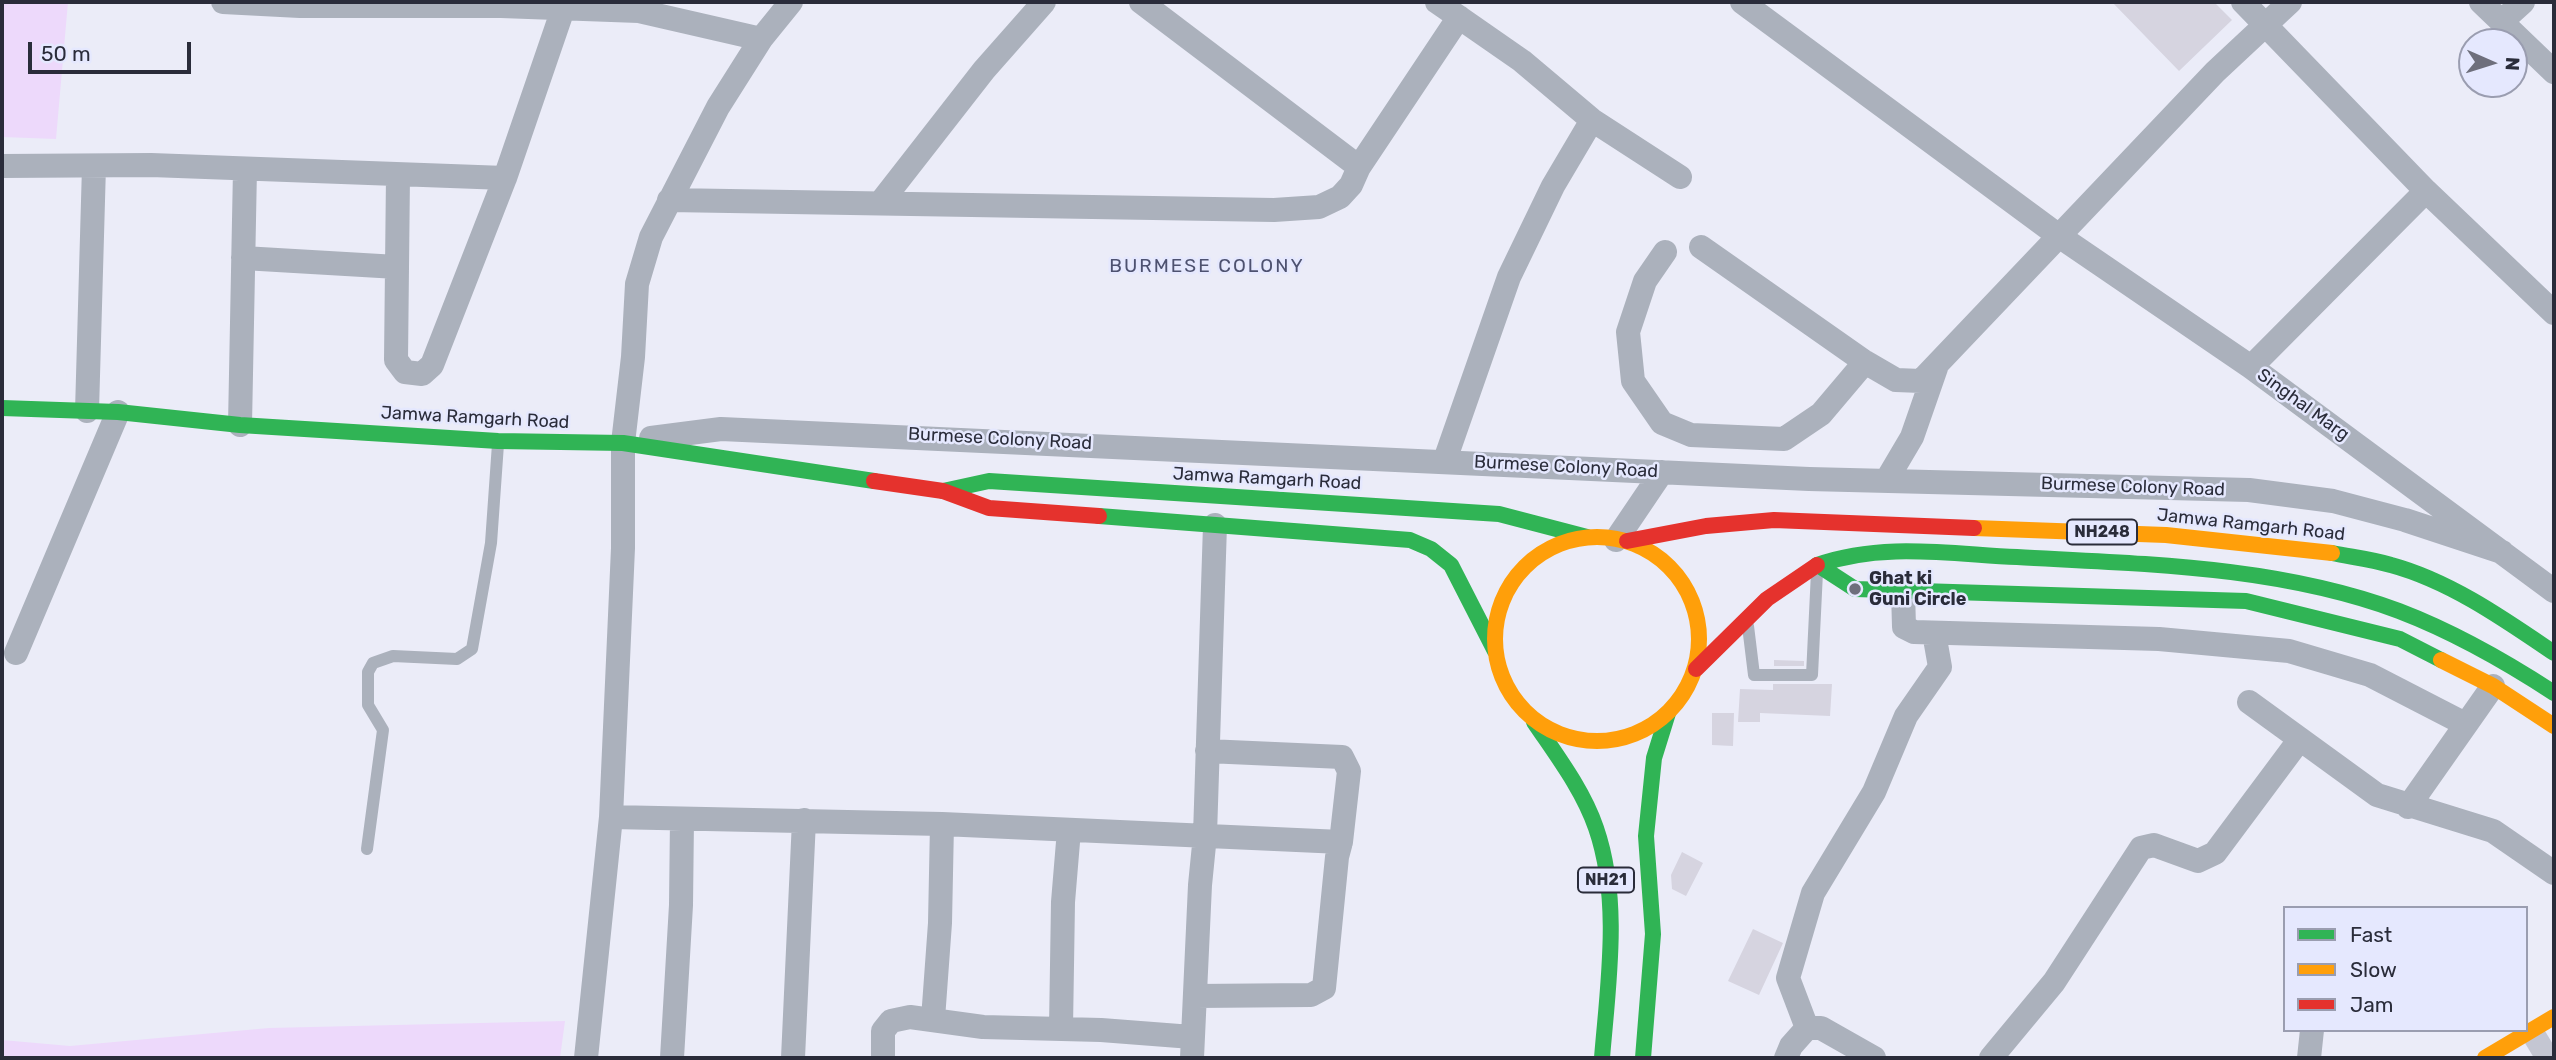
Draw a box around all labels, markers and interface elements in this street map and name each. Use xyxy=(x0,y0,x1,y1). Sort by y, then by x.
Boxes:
scale bar xyxy=(32,28,194,72)
north arrow xyxy=(2458,28,2528,98)
text: 50 m xyxy=(41,41,91,66)
text: N xyxy=(2501,57,2524,71)
district label: BURMESE COLONY xyxy=(1111,256,1303,278)
street label: Singhal Marg xyxy=(2253,364,2353,446)
street label: Jamwa Ramgarh Road xyxy=(380,402,570,434)
street label: Burmese Colony Road xyxy=(908,423,1092,455)
street label: Burmese Colony Road xyxy=(1474,451,1658,483)
street label: Jamwa Ramgarh Road xyxy=(1172,463,1362,495)
street label: Burmese Colony Road xyxy=(2041,473,2225,501)
street label: Jamwa Ramgarh Road xyxy=(2156,504,2346,546)
road number: NH248 xyxy=(2067,520,2137,544)
place label: Ghat ki Guni Circle xyxy=(1869,568,1966,610)
marker: Ghat ki Guni Circle xyxy=(1847,581,1863,597)
road number: NH21 xyxy=(1578,867,1634,892)
legend xyxy=(2283,906,2528,1032)
text: Fast xyxy=(2350,922,2392,947)
text: Slow xyxy=(2350,957,2397,982)
text: Jam xyxy=(2350,992,2394,1017)

